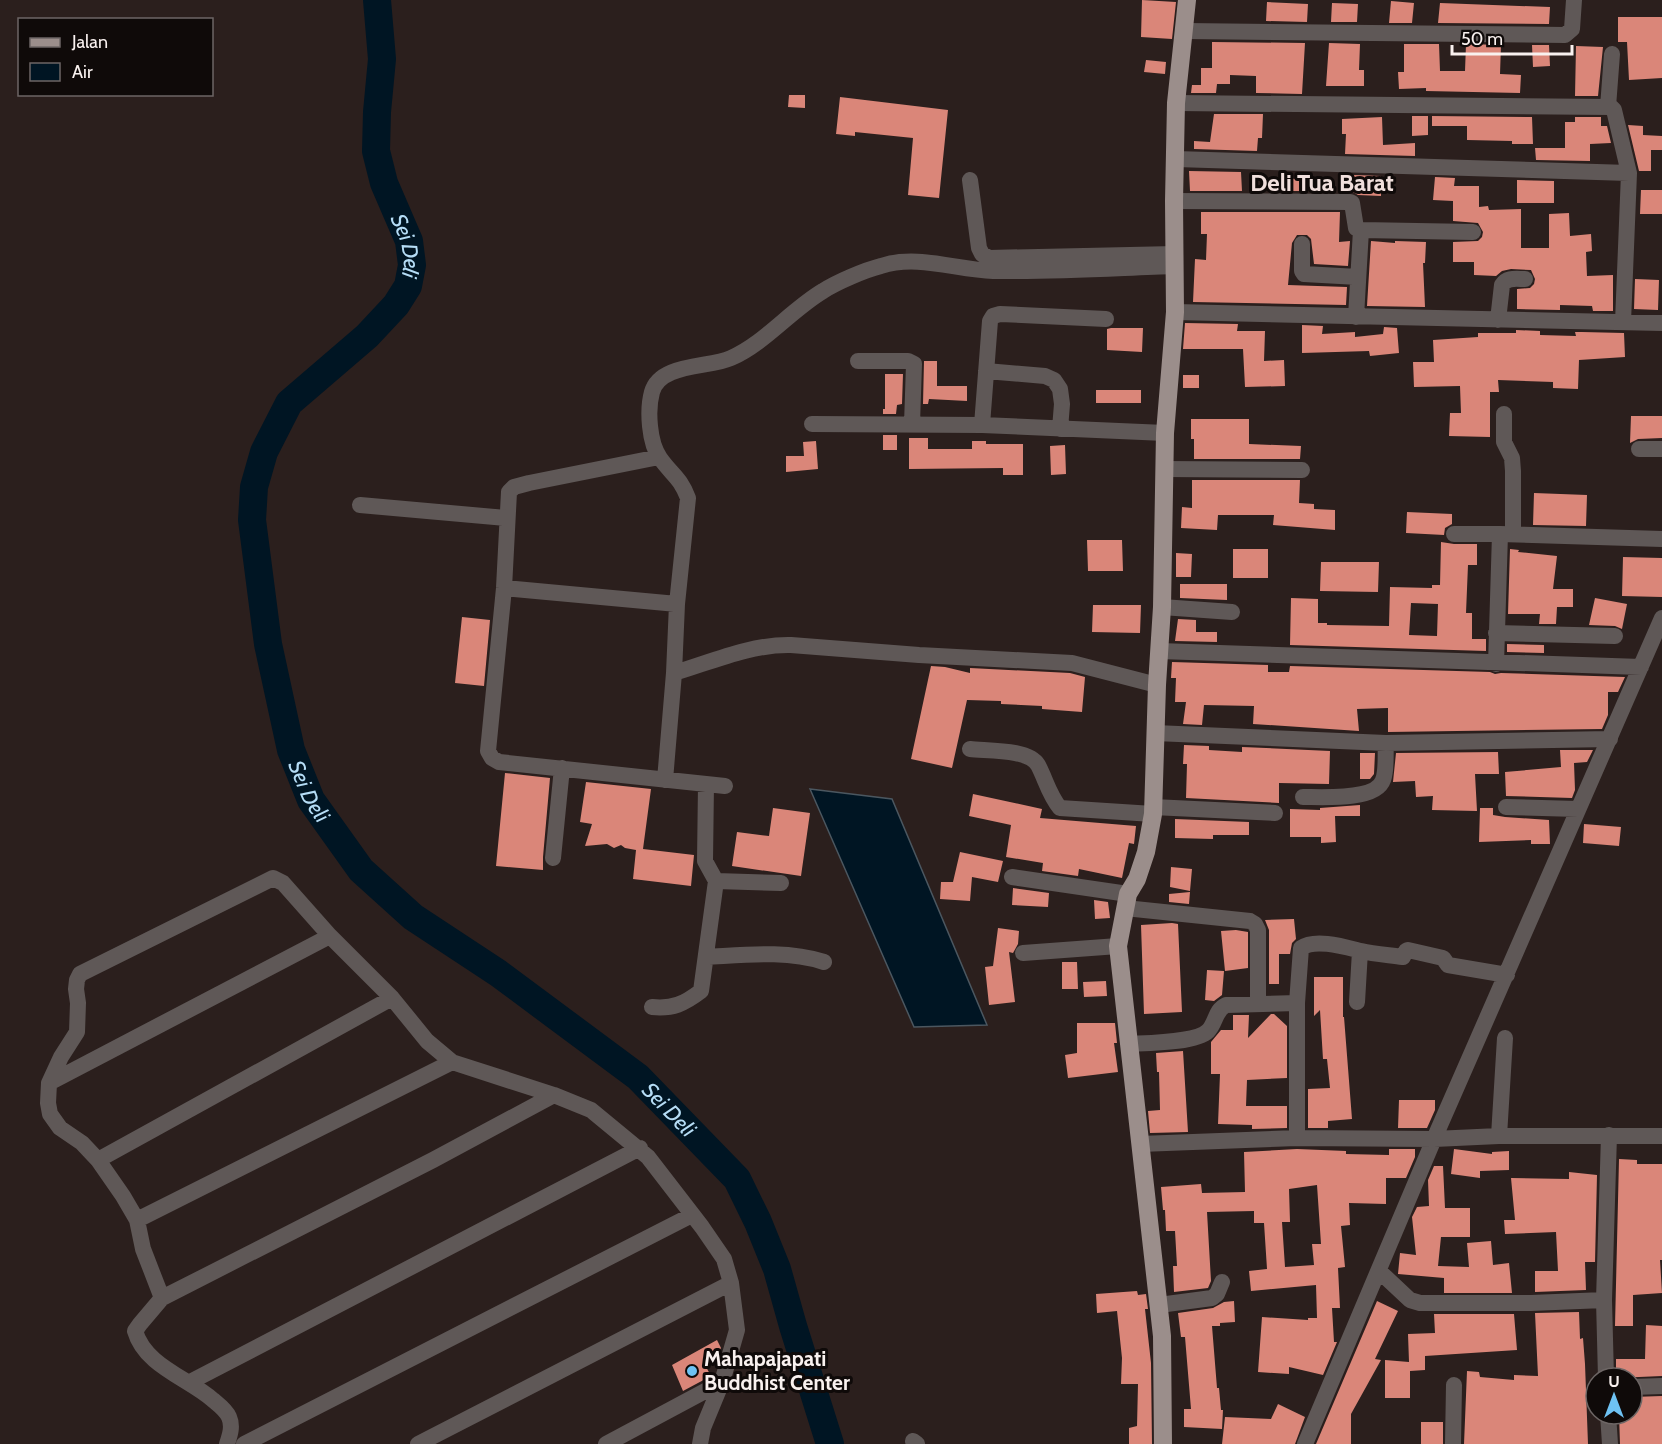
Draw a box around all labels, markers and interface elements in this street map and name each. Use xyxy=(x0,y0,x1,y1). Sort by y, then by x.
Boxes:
legend xyxy=(18,18,213,96)
scale bar xyxy=(1452,18,1572,56)
text: 50 m xyxy=(1461,28,1503,50)
text: Jalan xyxy=(71,31,108,53)
text: Air xyxy=(72,61,93,83)
district label: Deli Tua Barat xyxy=(1250,168,1394,197)
water label: Sei Deli xyxy=(385,210,425,281)
water label: Sei Deli xyxy=(283,756,336,828)
water label: Sei Deli xyxy=(636,1077,702,1143)
place label: Mahapajapati Buddhist Center xyxy=(704,1346,850,1395)
marker: Mahapajapati Buddhist Center xyxy=(685,1364,699,1378)
north arrow xyxy=(1584,1366,1644,1426)
text: U xyxy=(1608,1372,1620,1391)

